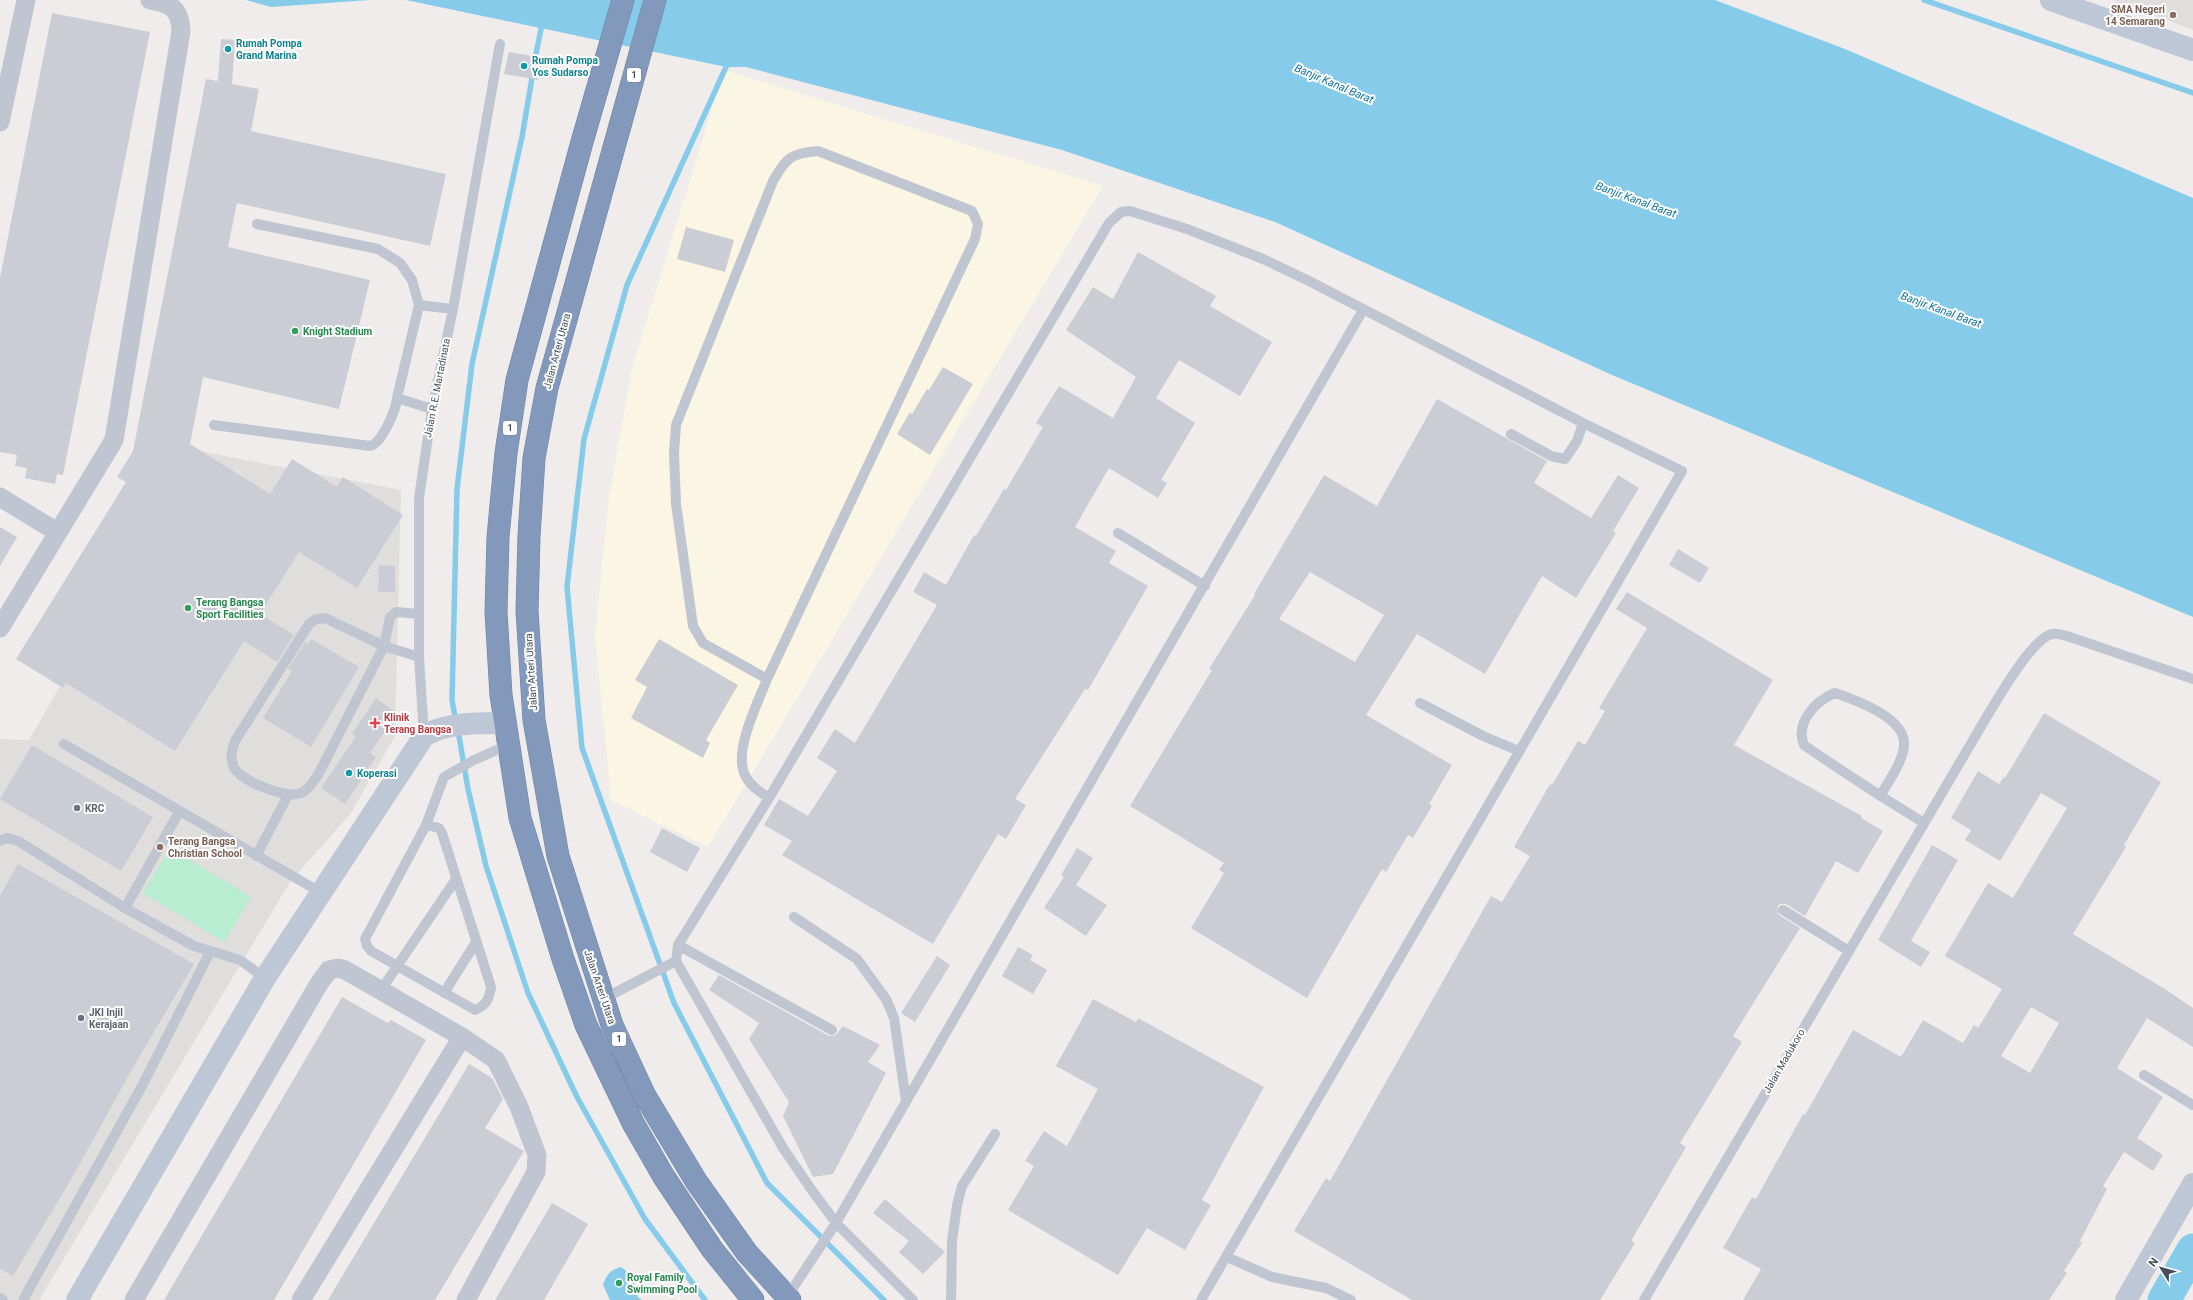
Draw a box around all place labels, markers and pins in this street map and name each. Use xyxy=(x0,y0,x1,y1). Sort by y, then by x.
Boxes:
place label: SMA Negeri 14 Semarang xyxy=(2105,4,2165,27)
marker: SMA Negeri 14 Semarang xyxy=(2168,10,2178,20)
place label: Rumah Pompa Grand Marina xyxy=(236,38,302,61)
marker: Rumah Pompa Grand Marina xyxy=(223,44,233,54)
place label: Rumah Pompa Yos Sudarso xyxy=(532,55,598,78)
marker: Rumah Pompa Yos Sudarso xyxy=(519,61,529,71)
marker: Knight Stadium xyxy=(290,326,300,336)
place label: Knight Stadium xyxy=(303,326,373,337)
place label: Terang Bangsa Sport Facilities xyxy=(196,597,264,620)
marker: Terang Bangsa Sport Facilities xyxy=(183,603,193,613)
place label: Klinik Terang Bangsa xyxy=(384,712,452,735)
marker: Klinik Terang Bangsa xyxy=(369,717,381,729)
marker: Koperasi xyxy=(344,768,354,778)
place label: Koperasi xyxy=(357,768,397,779)
marker: KRC xyxy=(72,803,82,813)
place label: KRC xyxy=(85,803,105,814)
place label: Terang Bangsa Christian School xyxy=(168,836,242,859)
marker: Terang Bangsa Christian School xyxy=(155,842,165,852)
place label: JKI Injil Kerajaan xyxy=(89,1007,129,1030)
marker: JKI Injil Kerajaan xyxy=(76,1013,86,1023)
place label: Royal Family Swimming Pool xyxy=(627,1272,698,1295)
marker: Royal Family Swimming Pool xyxy=(614,1278,624,1288)

